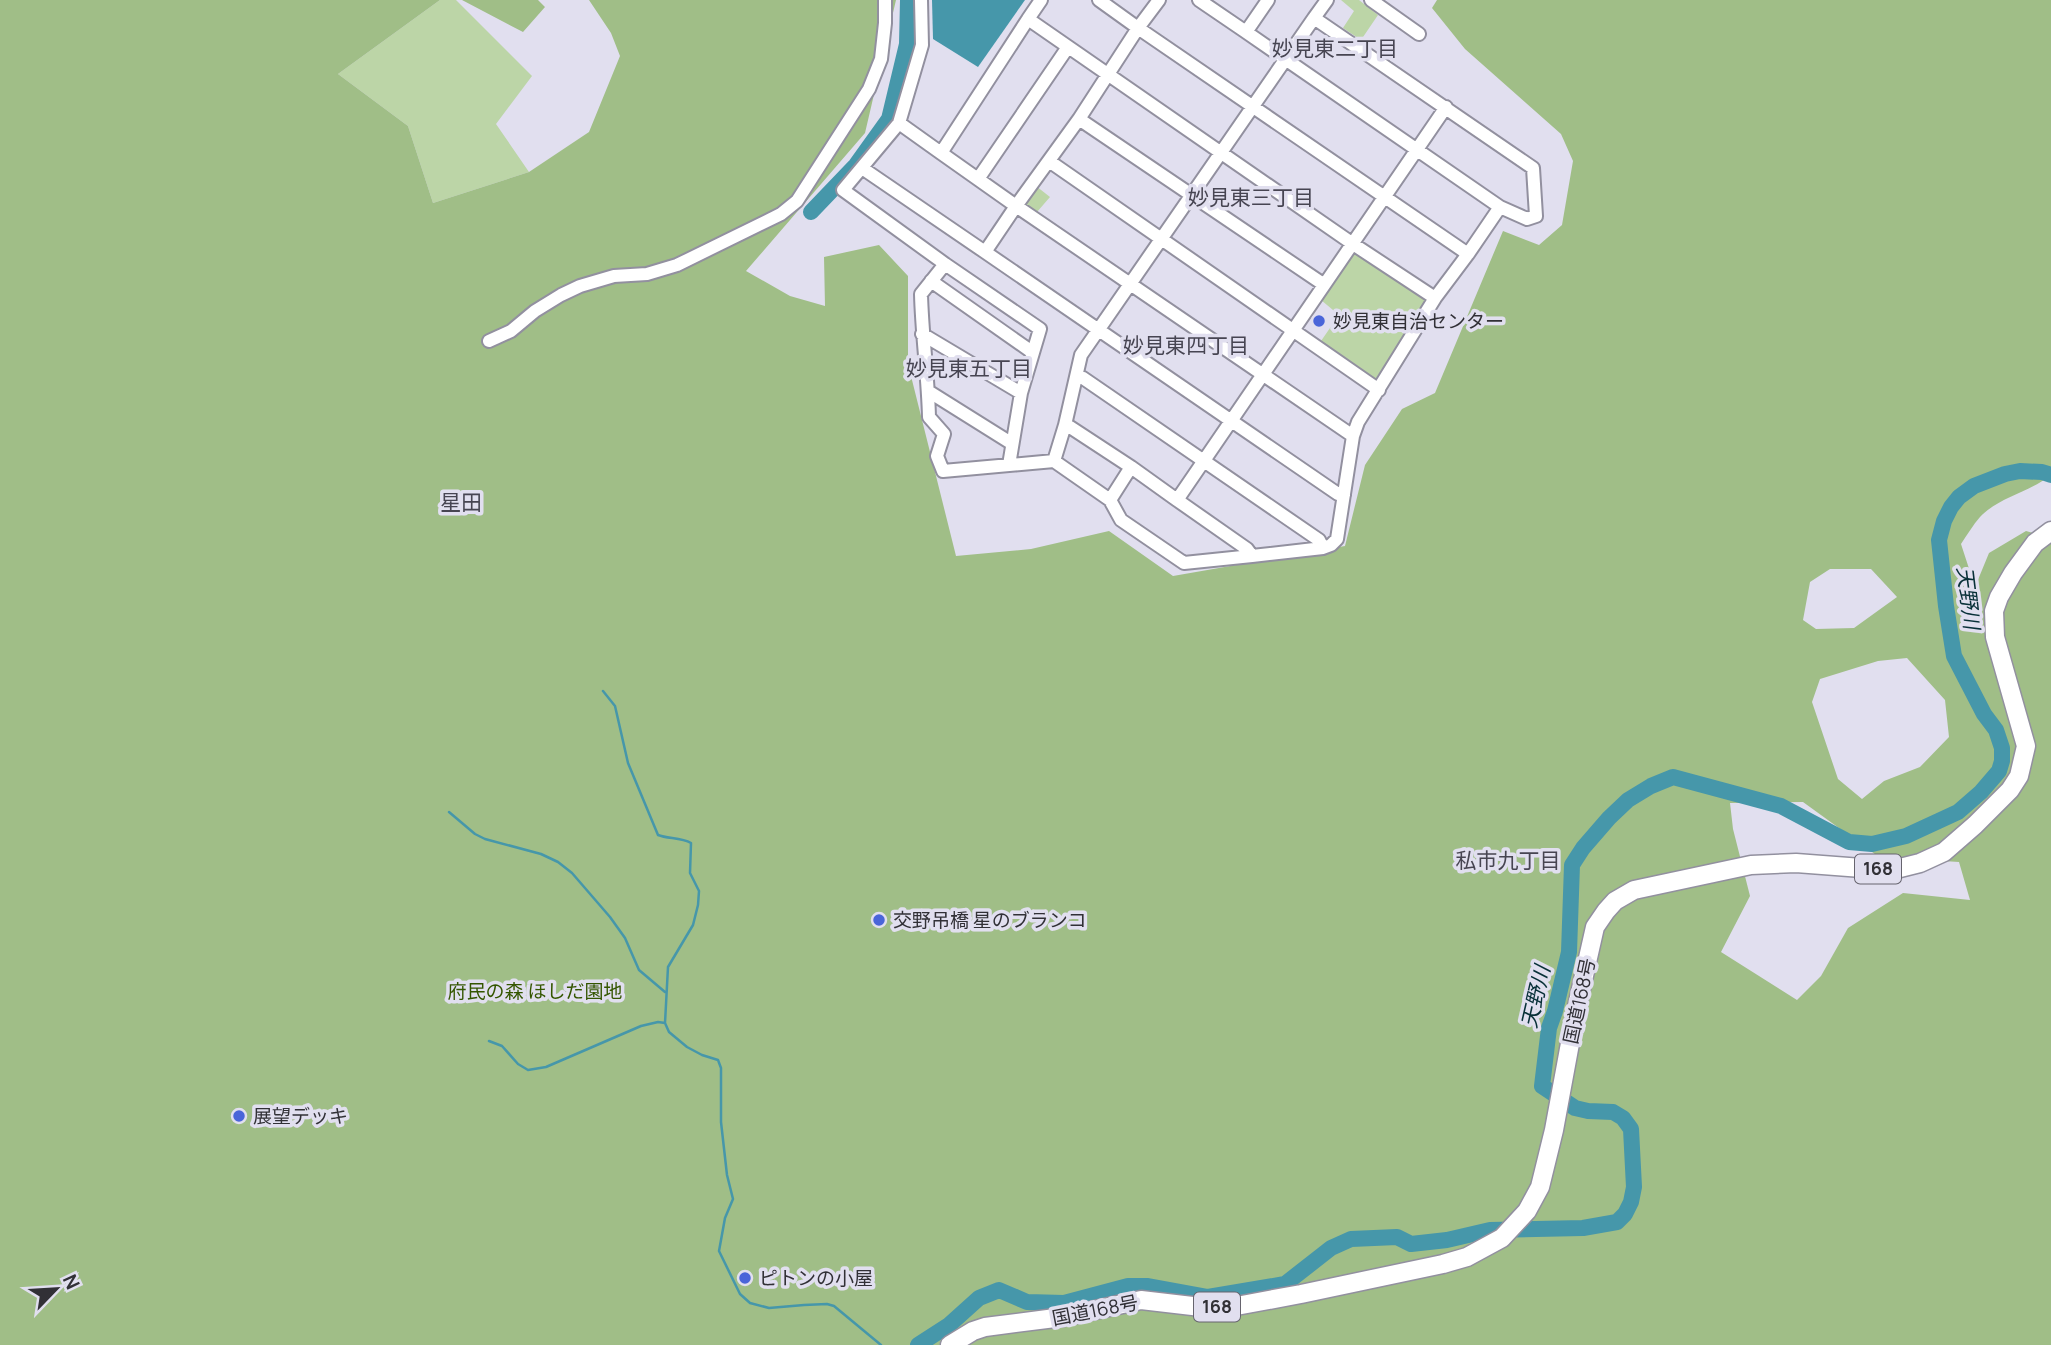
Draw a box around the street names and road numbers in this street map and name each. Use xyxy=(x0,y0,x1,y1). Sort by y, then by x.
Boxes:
road number: 168 xyxy=(1855,854,1901,884)
street label: 国道168号 xyxy=(1557,956,1601,1046)
street label: 国道168号 xyxy=(1050,1289,1140,1331)
road number: 168 xyxy=(1194,1292,1240,1322)

